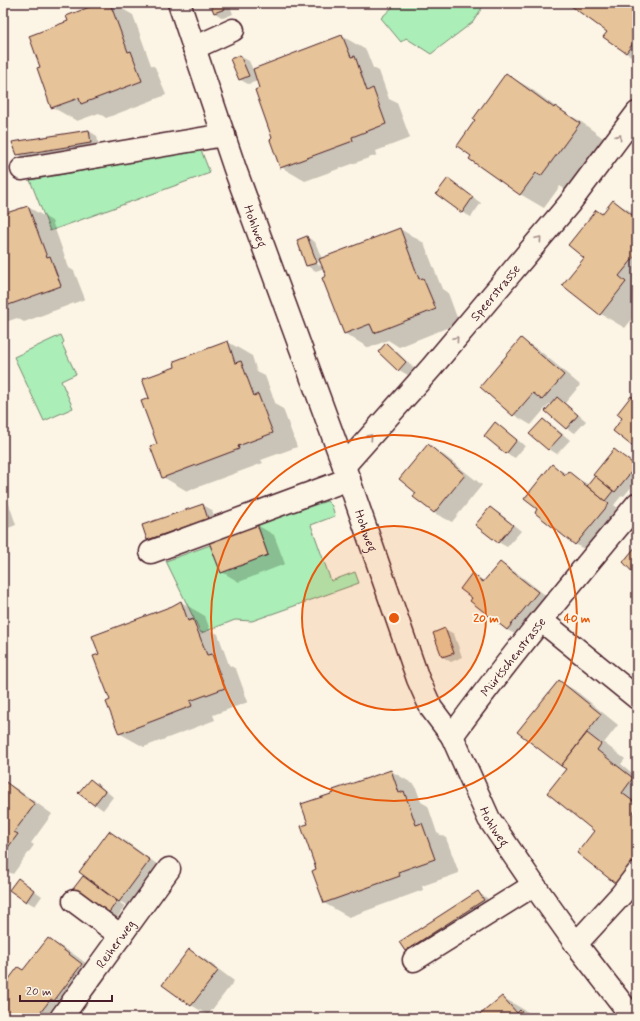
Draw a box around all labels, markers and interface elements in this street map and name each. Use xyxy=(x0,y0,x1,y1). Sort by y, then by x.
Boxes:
one-way arrow xyxy=(614,134,622,141)
street label: Hohlweg xyxy=(239,203,270,251)
one-way arrow xyxy=(535,237,542,244)
street label: Speerstrasse xyxy=(467,261,525,325)
one-way arrow xyxy=(451,336,458,343)
one-way arrow xyxy=(365,434,373,442)
street label: Hohlweg xyxy=(350,508,380,555)
centre of rings xyxy=(387,611,401,625)
text: 20 m xyxy=(473,611,499,627)
text: 40 m xyxy=(564,611,591,627)
street label: Mürtschenstrasse xyxy=(477,614,550,701)
street label: Hohlweg xyxy=(475,804,512,852)
street label: Reiherweg xyxy=(93,917,140,972)
scale bar xyxy=(20,977,112,1003)
text: 20 m xyxy=(26,984,52,1000)

